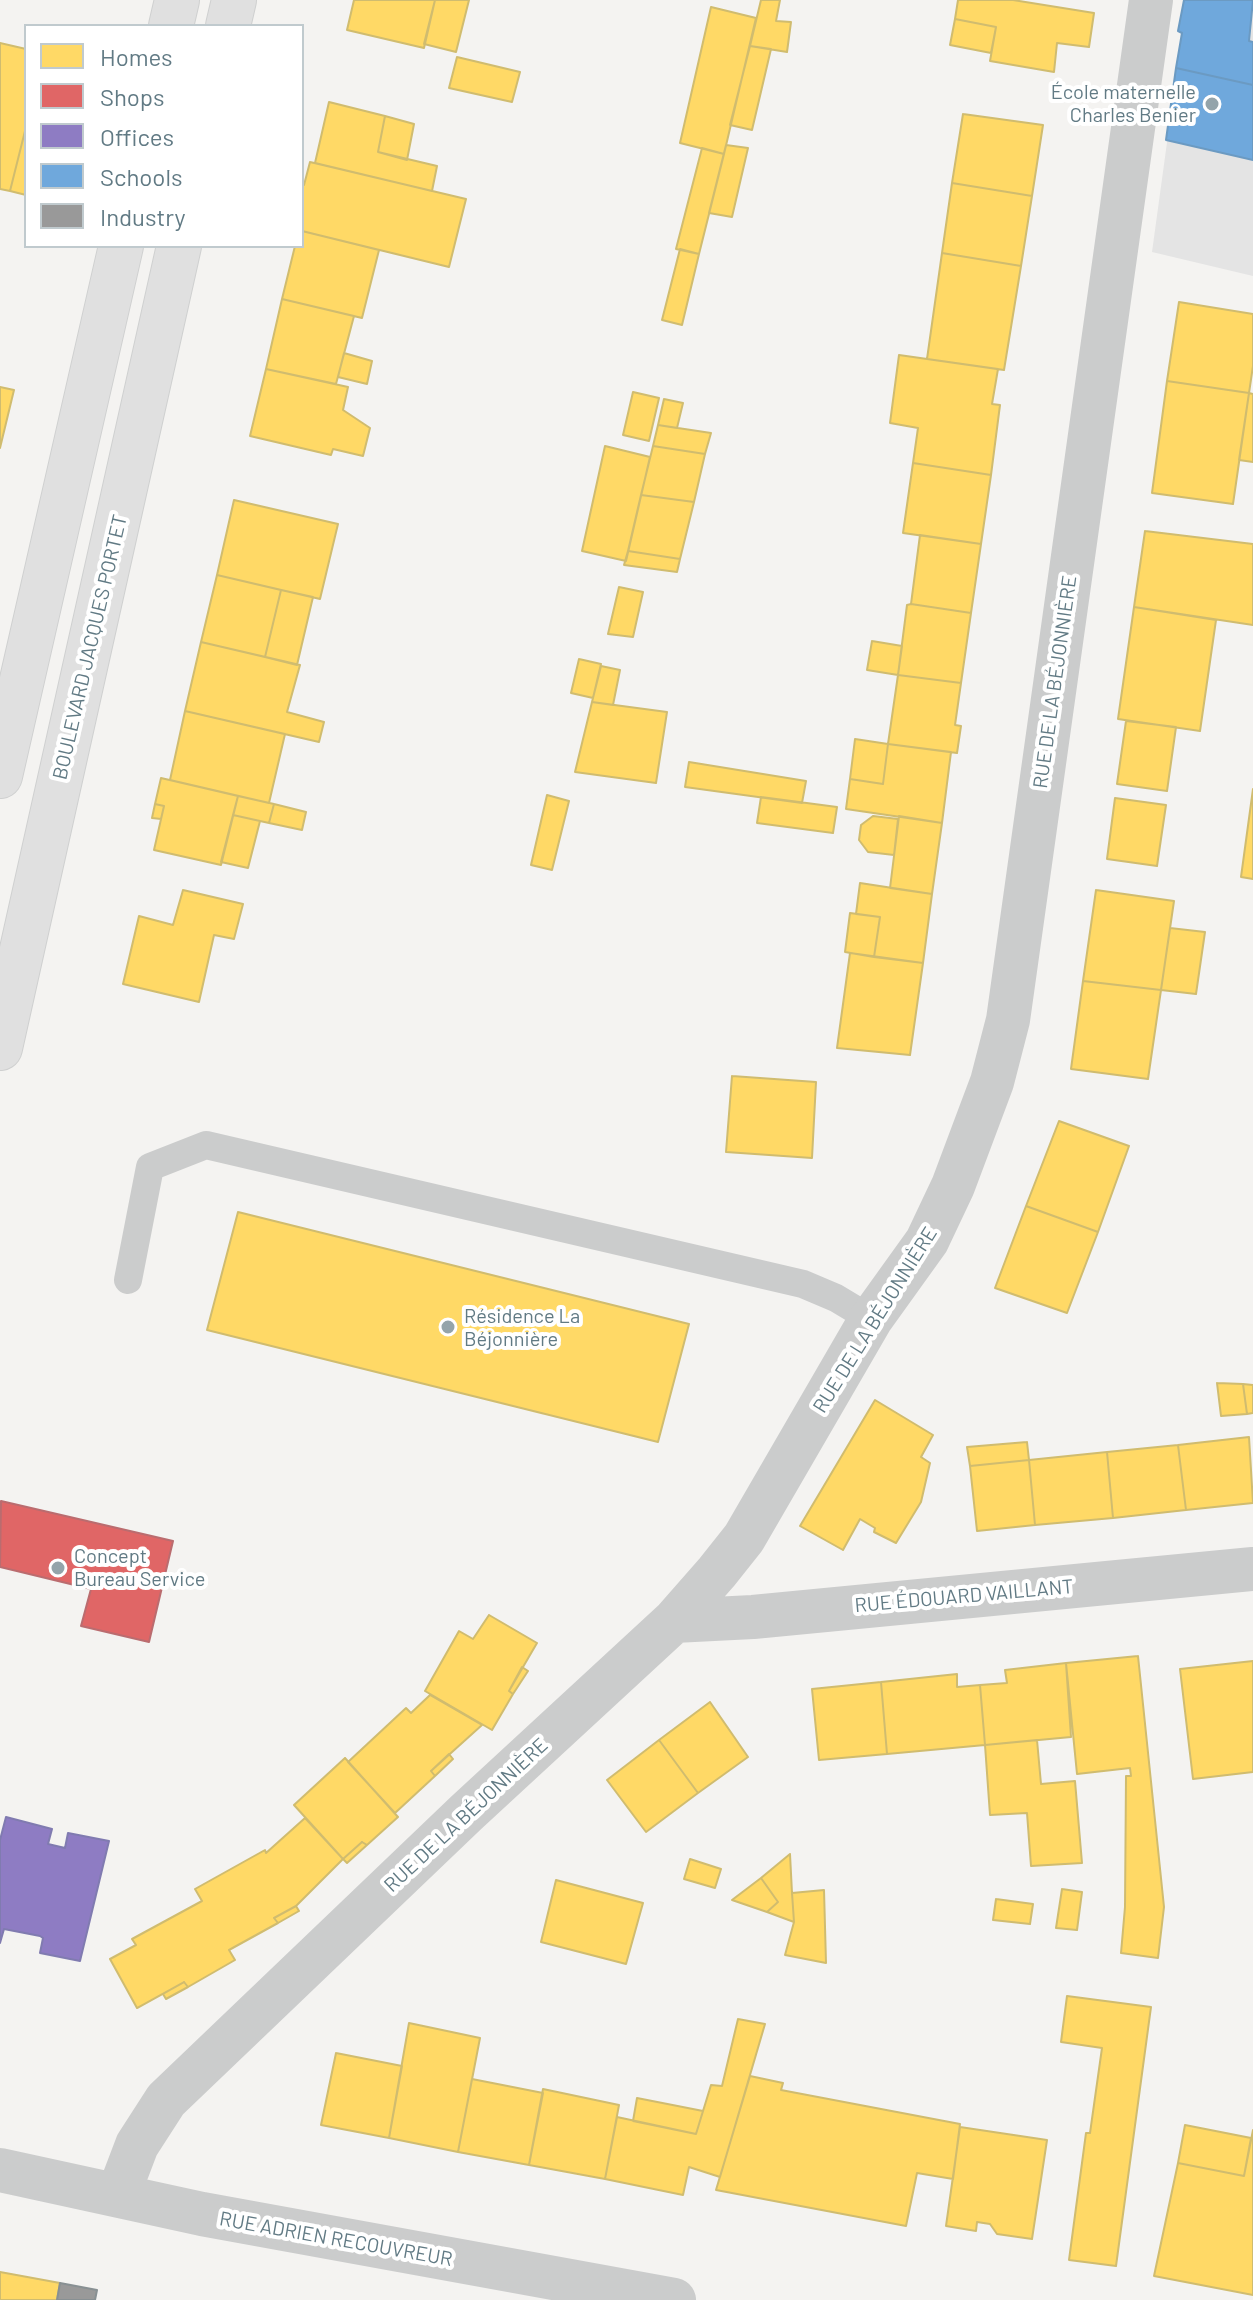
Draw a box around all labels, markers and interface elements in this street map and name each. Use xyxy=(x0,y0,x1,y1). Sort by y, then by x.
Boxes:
legend xyxy=(24,24,304,248)
text: Homes xyxy=(100,42,173,71)
place label: École maternelle Charles Benier xyxy=(1051,80,1196,127)
text: Shops xyxy=(100,82,165,111)
marker: École maternelle Charles Benier xyxy=(1203,95,1221,113)
text: Offices xyxy=(100,122,174,151)
text: Schools xyxy=(100,162,183,191)
text: Industry xyxy=(100,202,186,231)
street label: BOULEVARD JACQUES PORTET xyxy=(48,512,132,782)
street label: RUE DE LA BÉJONNIÈRE xyxy=(1028,574,1082,790)
street label: RUE DE LA BÉJONNIÈRE xyxy=(808,1223,942,1417)
place label: Résidence La Béjonnière xyxy=(464,1304,580,1351)
marker: Résidence La Béjonnière xyxy=(439,1318,457,1336)
place label: Concept Bureau Service xyxy=(74,1544,205,1591)
marker: Concept Bureau Service xyxy=(49,1559,67,1577)
street label: RUE ÉDOUARD VAILLANT xyxy=(854,1574,1074,1618)
street label: RUE DE LA BÉJONNIÈRE xyxy=(379,1733,553,1897)
street label: RUE ADRIEN RECOUVREUR xyxy=(218,2207,454,2271)

